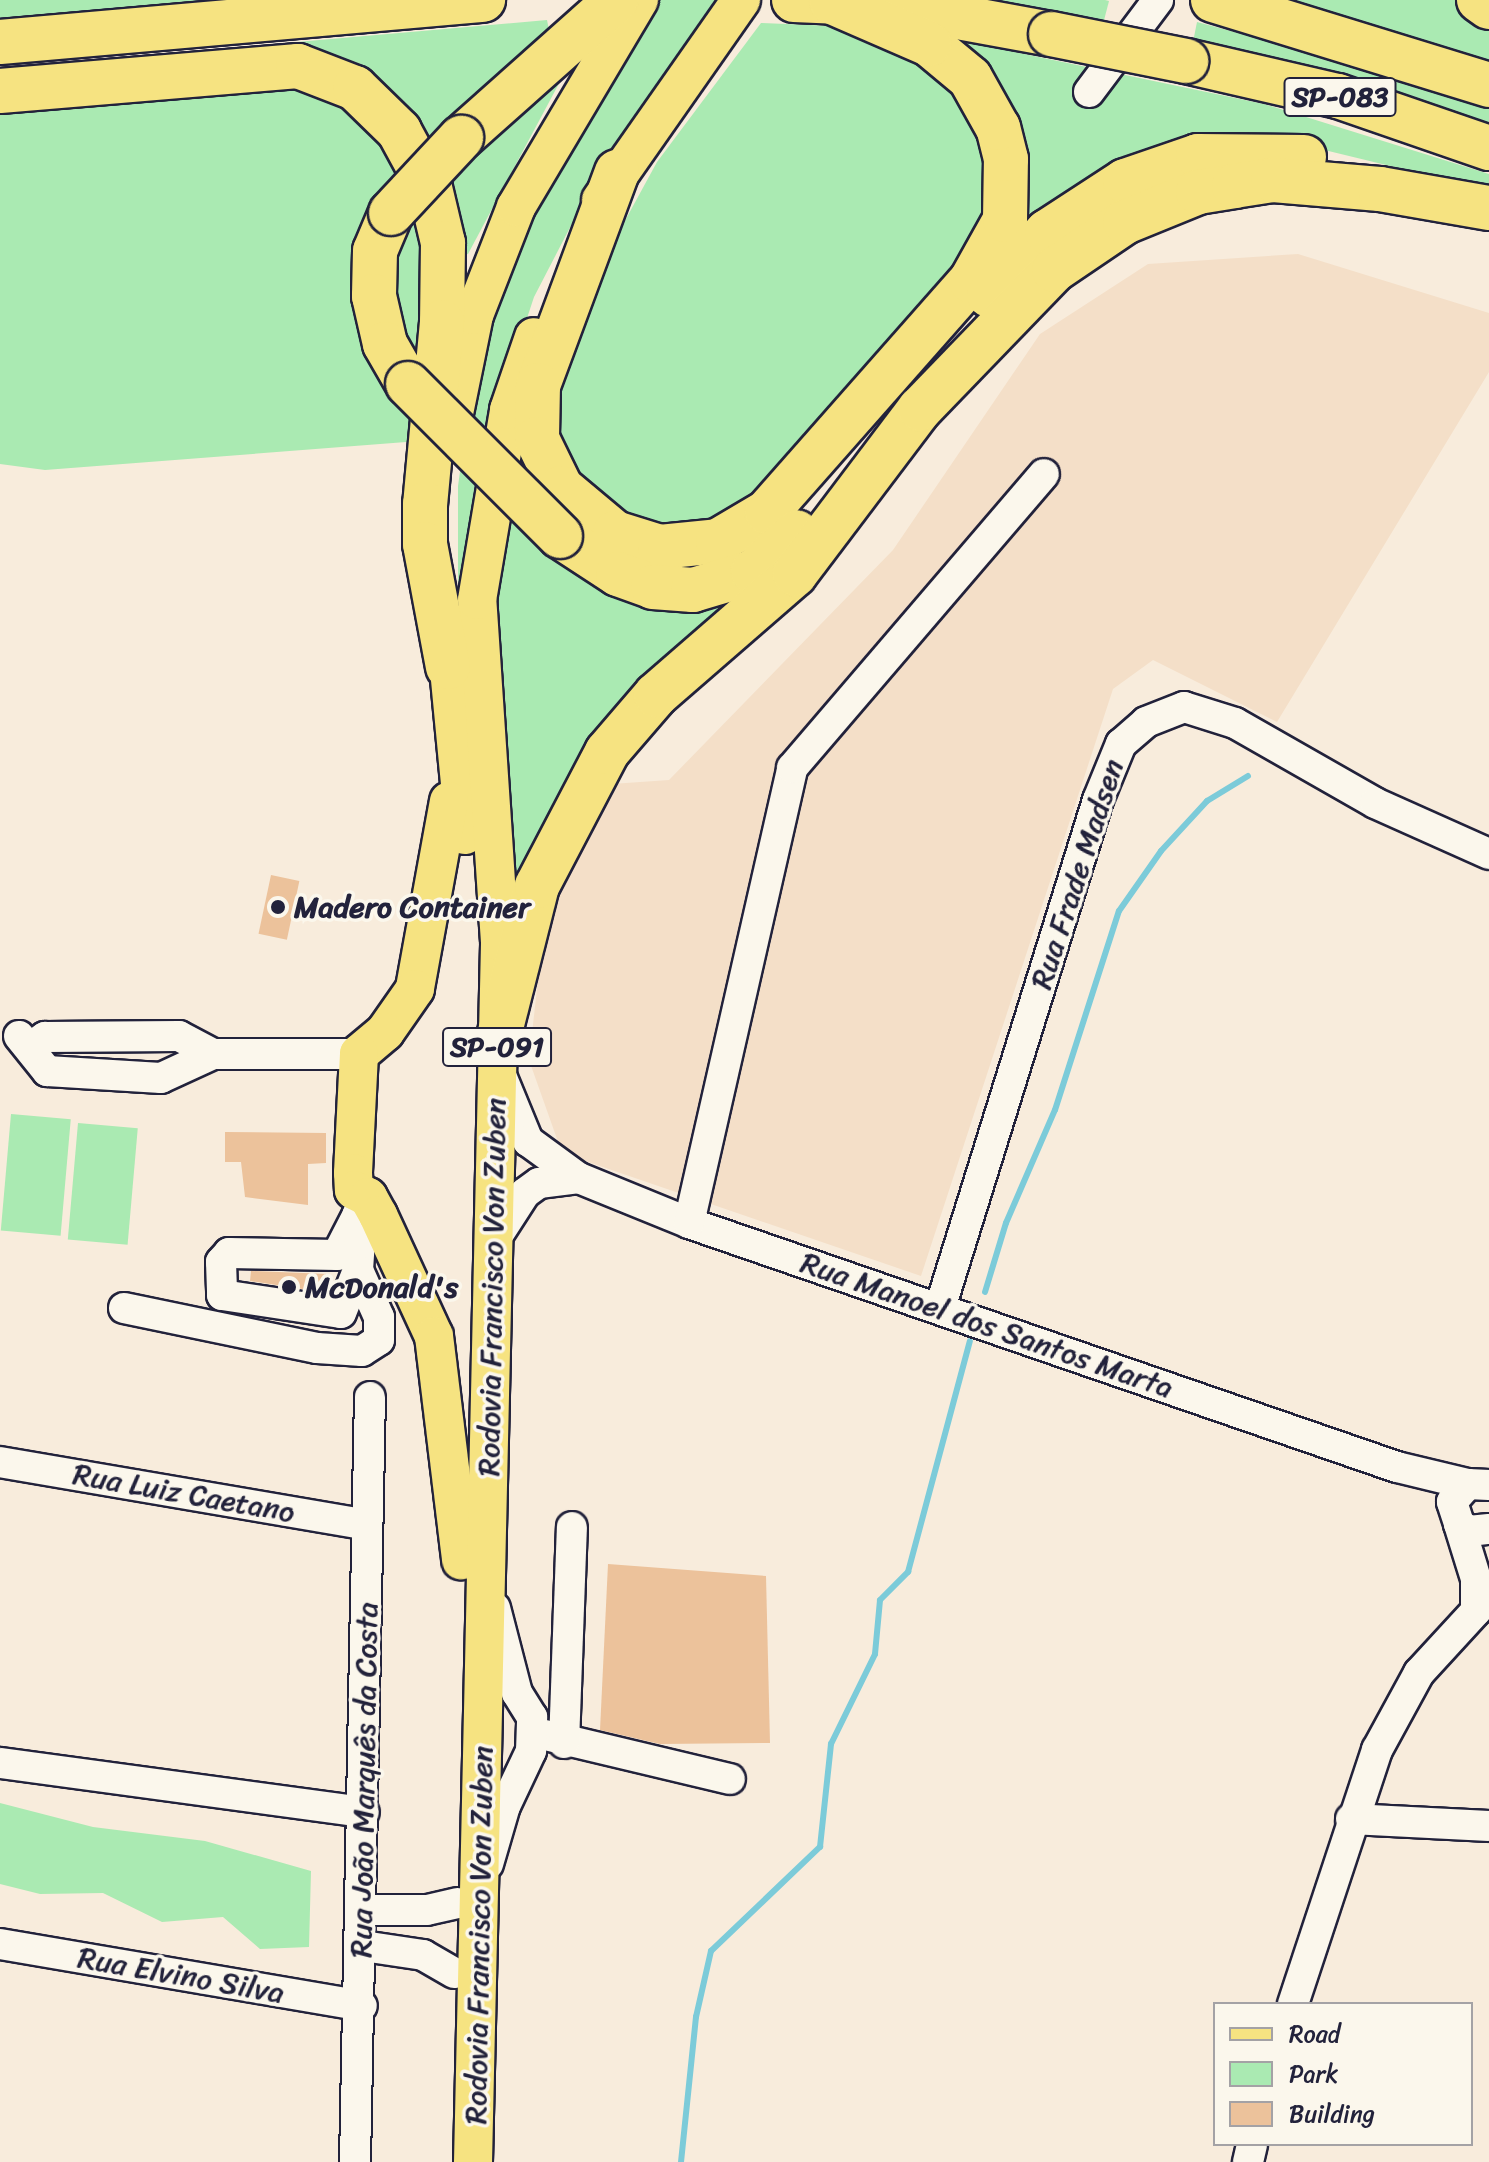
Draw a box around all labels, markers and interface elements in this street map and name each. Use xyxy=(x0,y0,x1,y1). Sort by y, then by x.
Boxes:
road number: SP-083 xyxy=(1282,73,1398,121)
street label: Rua Frade Madsen xyxy=(1023,754,1131,994)
place label: Madero Container xyxy=(294,889,530,925)
marker: Madero Container xyxy=(269,898,287,916)
road number: SP-091 xyxy=(441,1023,553,1071)
street label: Rodovia Francisco Von Zuben xyxy=(471,1097,513,1477)
street label: Rua Manoel dos Santos Marta xyxy=(797,1244,1177,1406)
place label: McDonald's xyxy=(305,1269,458,1305)
marker: McDonald's xyxy=(280,1278,298,1296)
street label: Rua Luiz Caetano xyxy=(69,1456,299,1530)
street label: Rua João Marquês da Costa xyxy=(343,1601,385,1959)
street label: Rodovia Francisco Von Zuben xyxy=(458,1745,500,2125)
street label: Rua Elvino Silva xyxy=(75,1939,287,2011)
legend xyxy=(1213,2002,1473,2146)
text: Road xyxy=(1289,2013,1340,2055)
text: Park xyxy=(1289,2053,1338,2095)
text: Building xyxy=(1289,2093,1375,2135)

